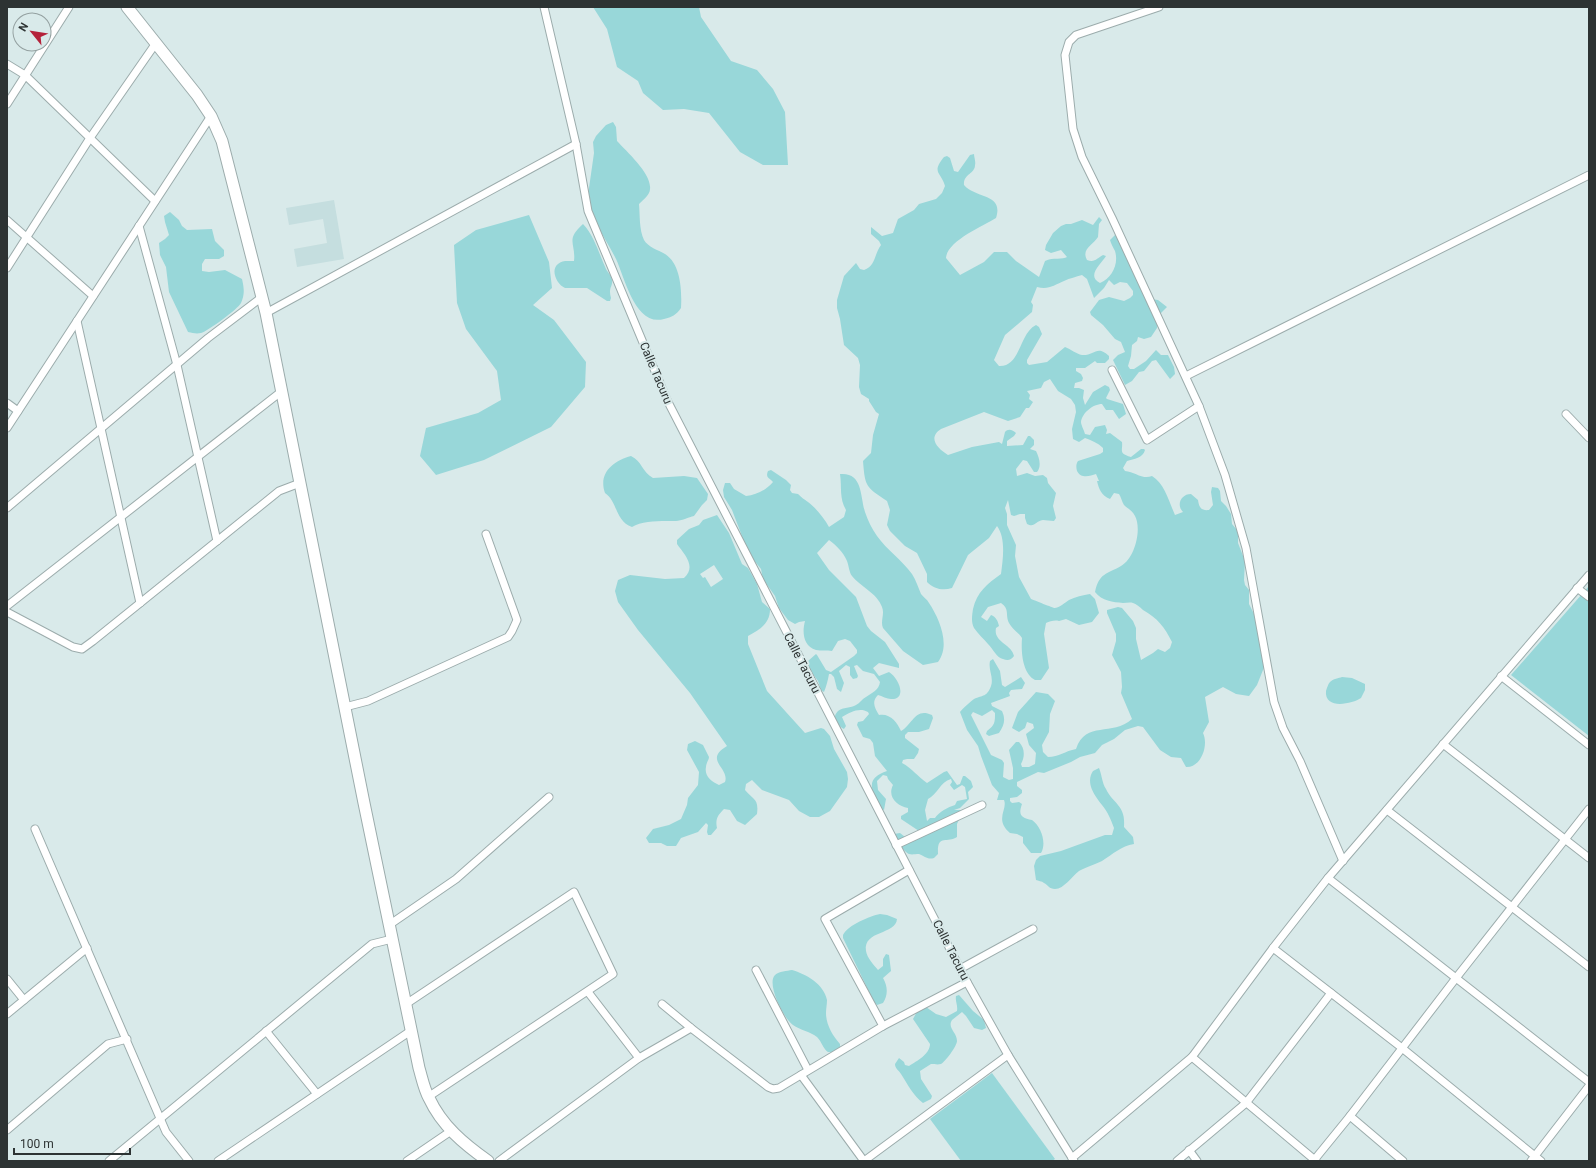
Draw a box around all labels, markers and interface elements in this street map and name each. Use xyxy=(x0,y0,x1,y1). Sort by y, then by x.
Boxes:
north arrow xyxy=(12,12,52,52)
text: N xyxy=(16,20,31,34)
street label: Calle Tacuru xyxy=(637,340,675,406)
street label: Calle Tacuru xyxy=(781,630,823,696)
street label: Calle Tacuru xyxy=(930,917,972,983)
scale bar xyxy=(14,1130,130,1156)
text: 100 m xyxy=(20,1137,54,1151)

